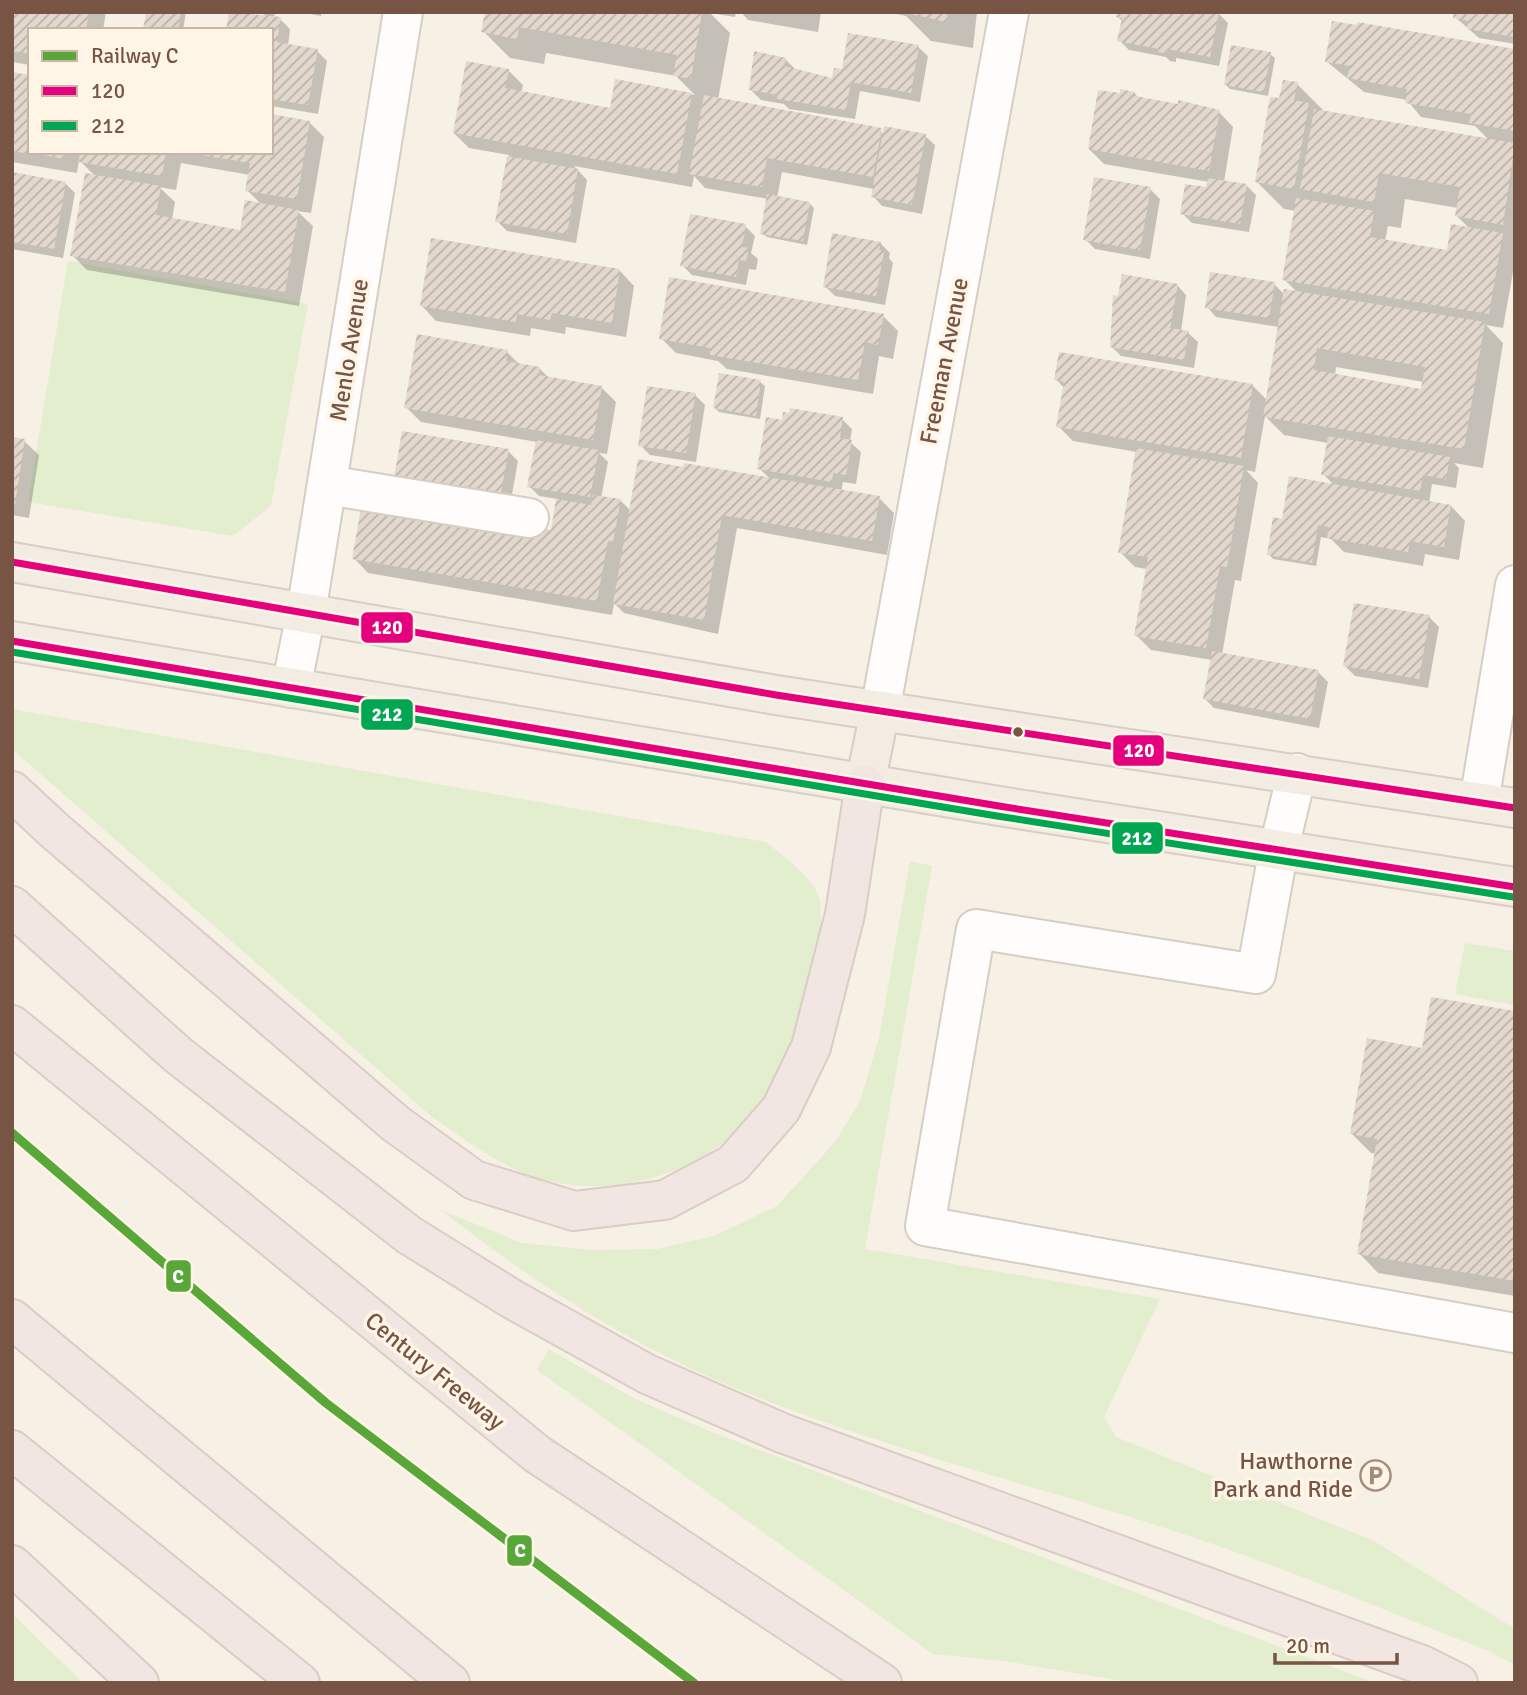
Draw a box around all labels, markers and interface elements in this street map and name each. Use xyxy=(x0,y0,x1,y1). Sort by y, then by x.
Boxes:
legend xyxy=(28,28,273,154)
text: Railway C xyxy=(91,43,178,69)
text: 120 xyxy=(91,78,125,104)
text: 212 xyxy=(91,113,125,139)
street label: Freeman Avenue xyxy=(913,275,975,447)
street label: Menlo Avenue xyxy=(323,276,375,424)
line badge: 120 xyxy=(360,611,414,644)
text: 120 xyxy=(372,616,402,640)
line badge: 212 xyxy=(360,698,414,731)
text: 212 xyxy=(372,703,402,727)
unlabelled marker xyxy=(1011,725,1025,739)
line badge: 120 xyxy=(1112,734,1165,767)
text: 120 xyxy=(1124,739,1154,763)
line badge: 212 xyxy=(1111,821,1164,855)
text: 212 xyxy=(1122,827,1152,851)
line badge: C xyxy=(165,1259,192,1293)
text: C xyxy=(172,1265,184,1289)
street label: Century Freeway xyxy=(359,1305,511,1437)
place label: Hawthorne Park and Ride xyxy=(1213,1446,1353,1504)
parking icon: Hawthorne Park and Ride xyxy=(1359,1458,1393,1492)
line badge: C xyxy=(506,1534,533,1567)
text: C xyxy=(514,1539,526,1563)
scale bar xyxy=(1275,1622,1398,1666)
text: 20 m xyxy=(1286,1633,1330,1659)

